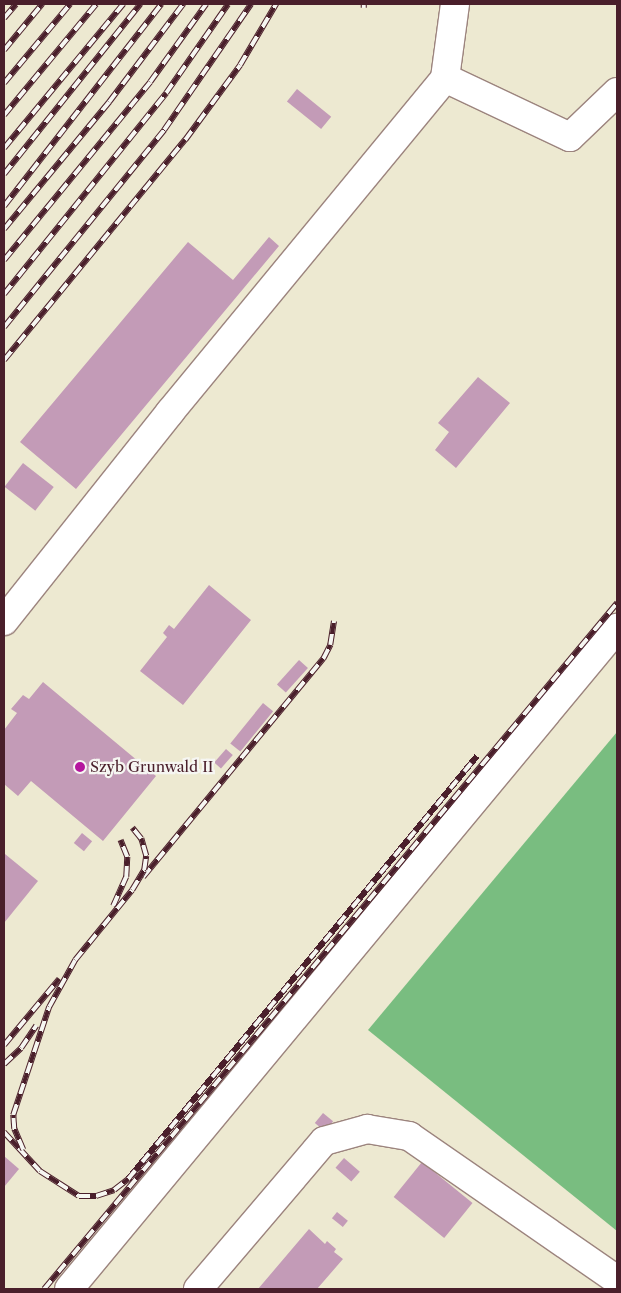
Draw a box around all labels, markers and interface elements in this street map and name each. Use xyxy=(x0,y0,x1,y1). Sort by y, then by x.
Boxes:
place label: Szyb Grunwald II xyxy=(90,758,213,776)
marker: Szyb Grunwald II xyxy=(74,761,86,773)

